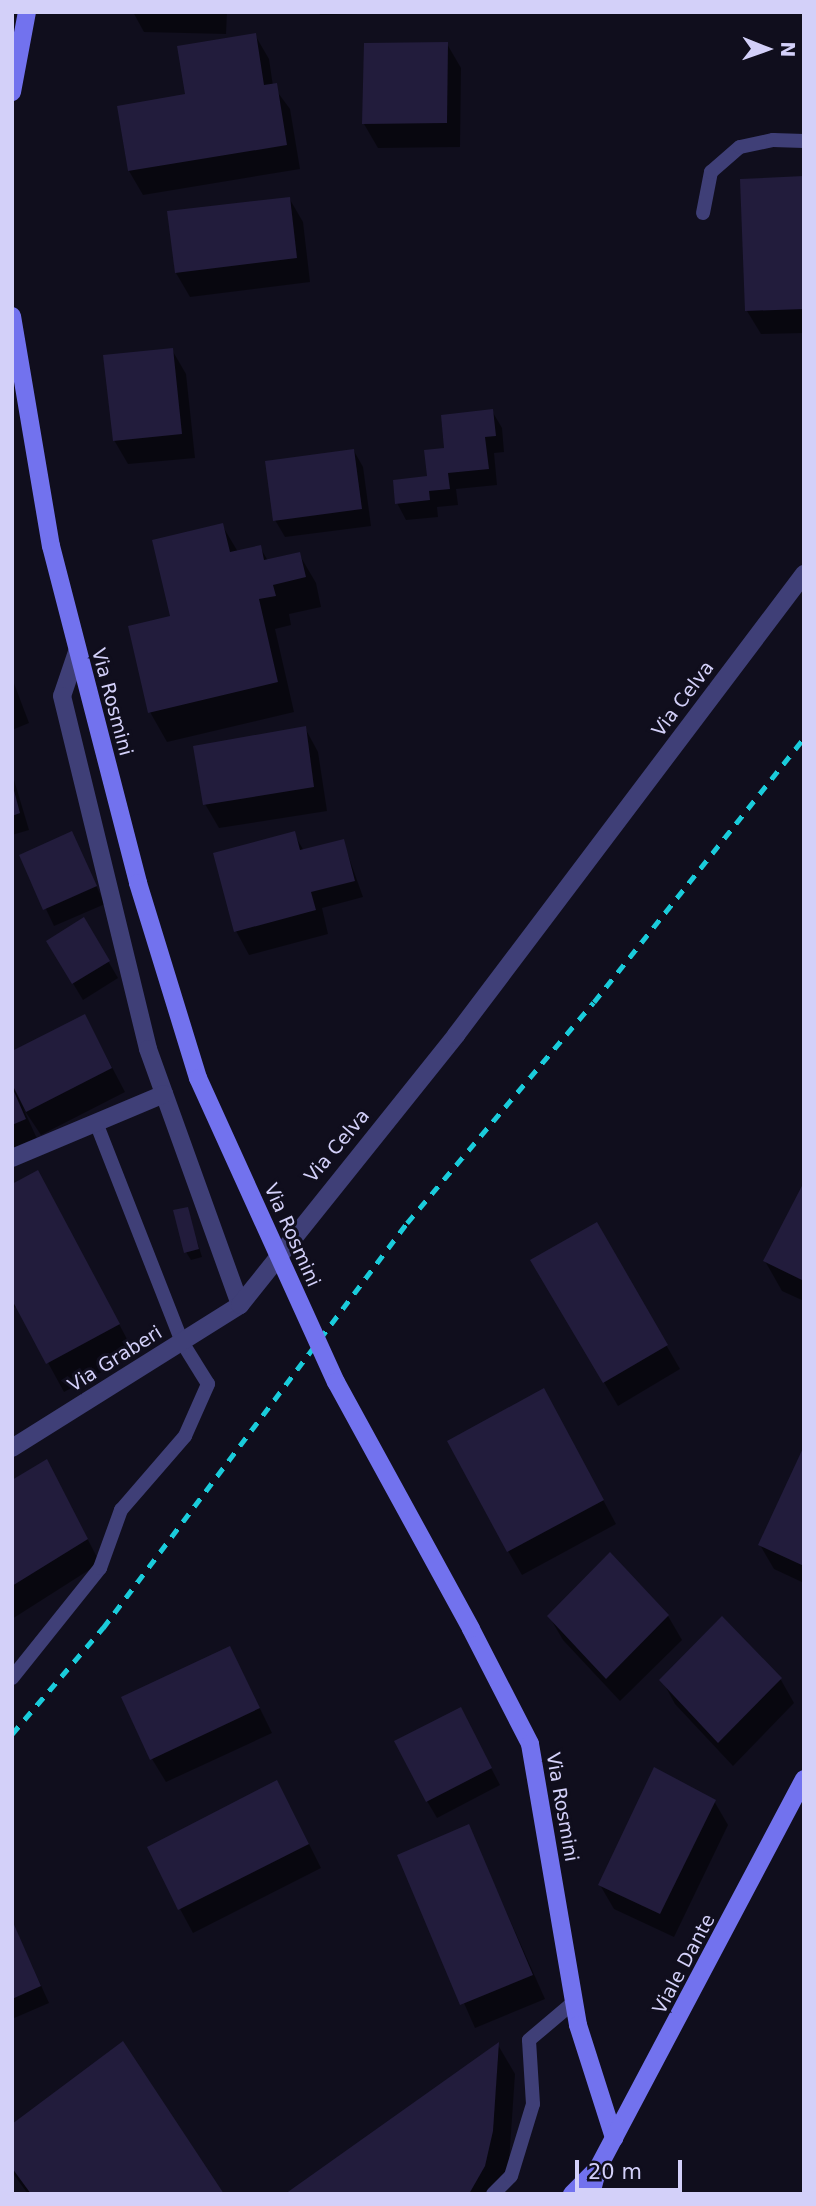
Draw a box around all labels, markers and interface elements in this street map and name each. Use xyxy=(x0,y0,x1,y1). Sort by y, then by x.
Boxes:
north arrow xyxy=(732,14,802,84)
text: N xyxy=(777,41,799,58)
street label: Via Rosmini xyxy=(87,646,137,758)
street label: Via Celva xyxy=(647,657,719,741)
street label: Via Celva xyxy=(300,1105,374,1187)
street label: Via Rosmini xyxy=(259,1180,325,1290)
street label: Via Graberi xyxy=(64,1321,166,1397)
street label: Via Rosmini xyxy=(541,1751,583,1863)
street label: Viale Dante xyxy=(648,1910,720,2018)
scale bar xyxy=(578,2146,685,2190)
text: 20 m xyxy=(588,2160,642,2184)

